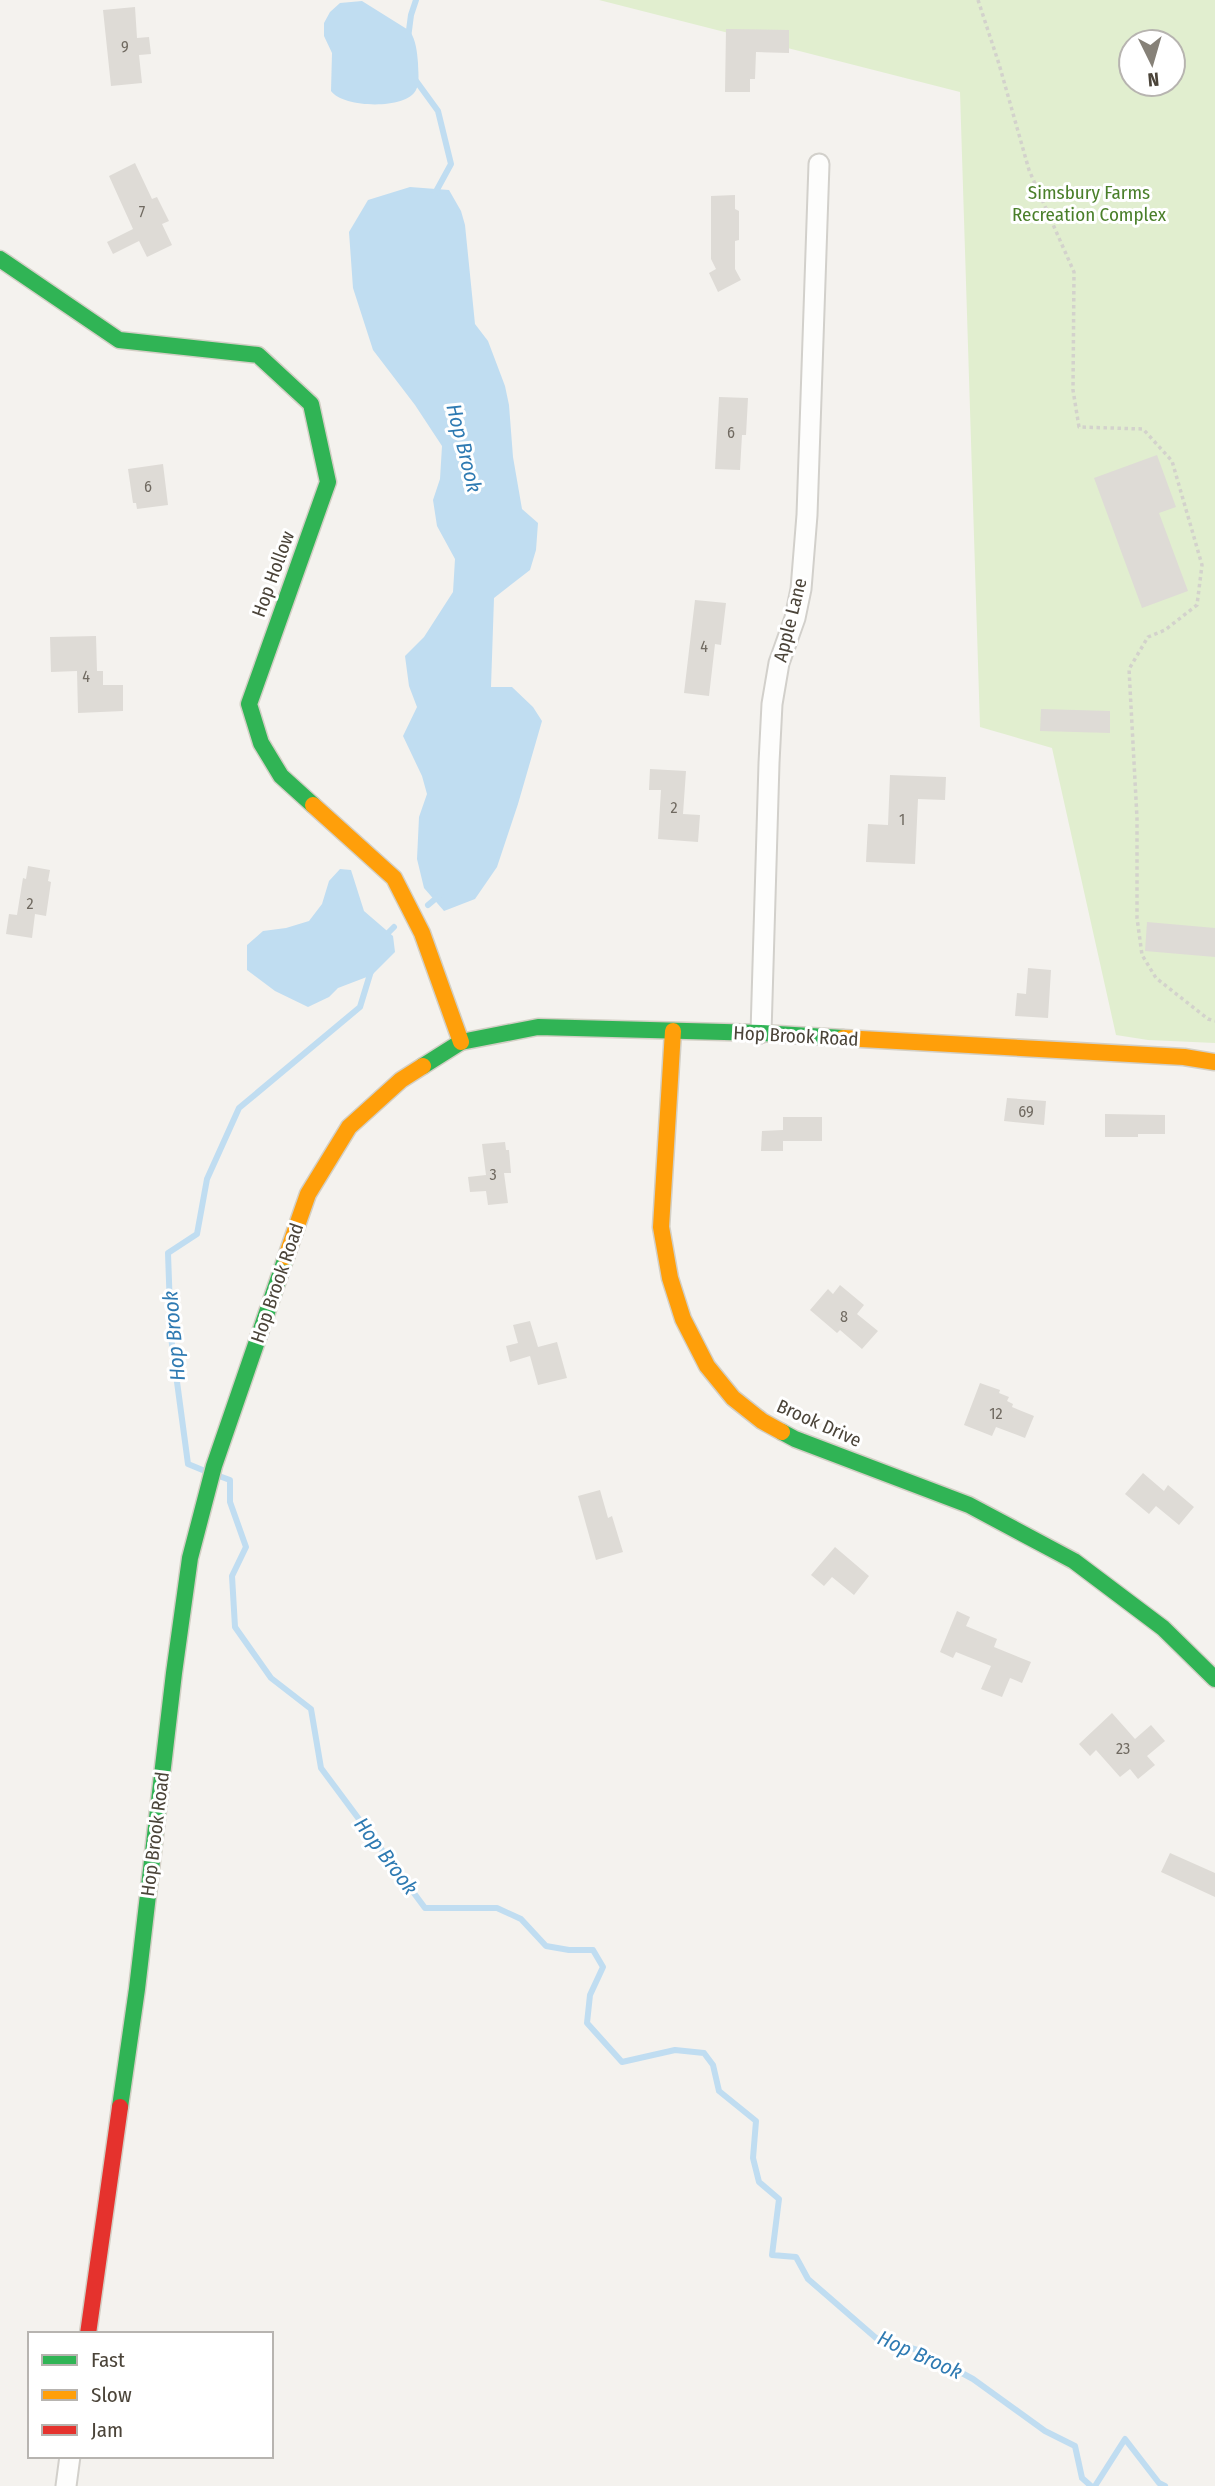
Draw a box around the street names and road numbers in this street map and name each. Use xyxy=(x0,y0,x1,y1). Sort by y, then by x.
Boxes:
street label: Hop Hollow xyxy=(247,527,299,620)
street label: Apple Lane xyxy=(768,576,812,664)
street label: Hop Brook Road xyxy=(733,1021,859,1051)
street label: Hop Brook Road xyxy=(246,1220,308,1346)
street label: Brook Drive xyxy=(773,1394,865,1452)
street label: Hop Brook Road xyxy=(136,1770,174,1898)

